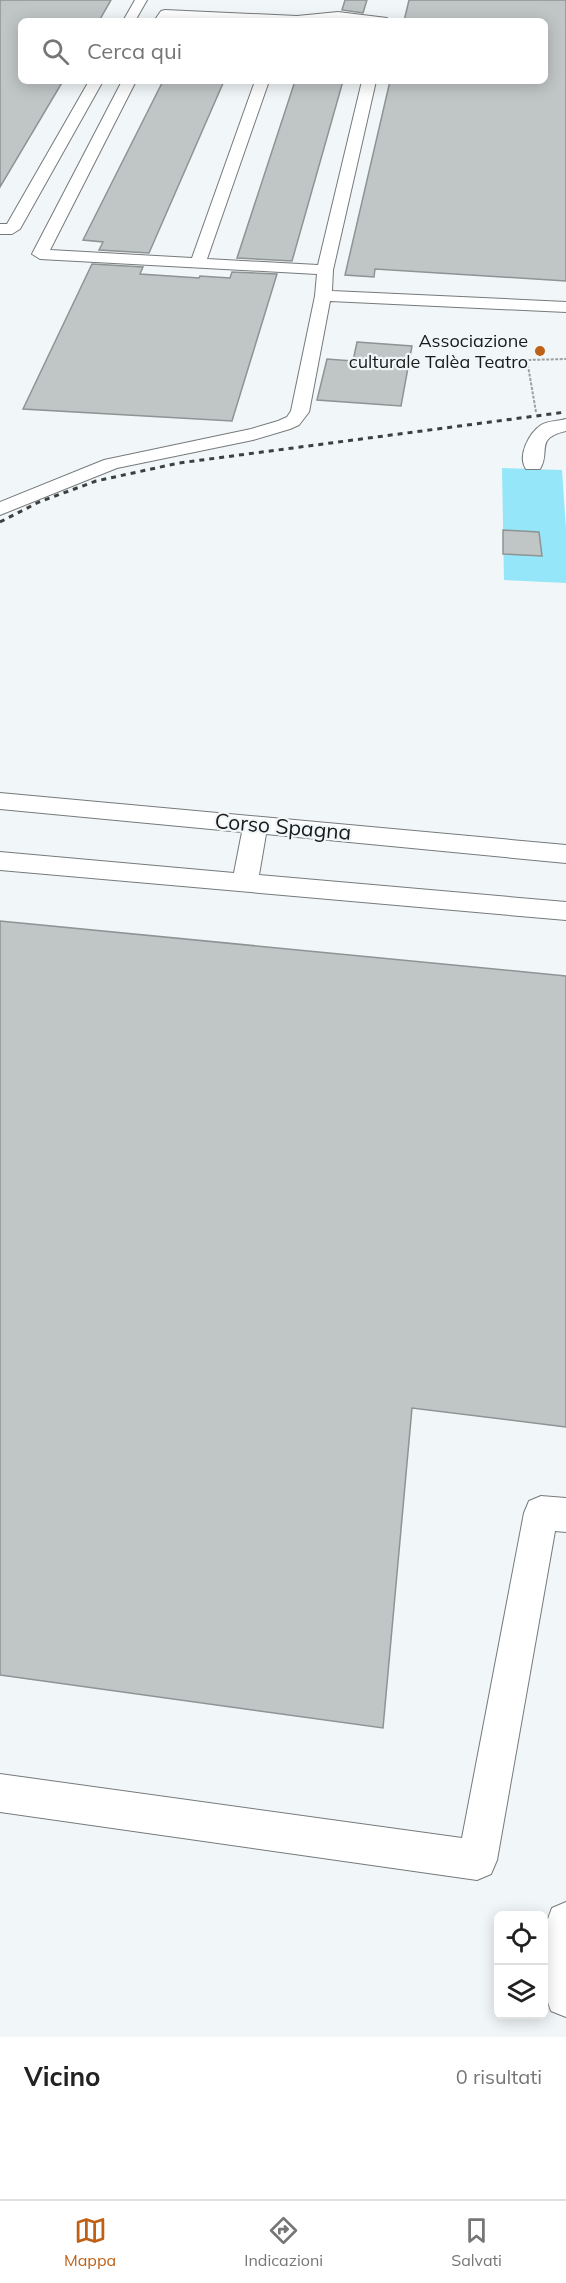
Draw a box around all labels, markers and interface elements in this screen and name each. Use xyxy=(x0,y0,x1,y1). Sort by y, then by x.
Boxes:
search box xyxy=(18,18,548,84)
icon: search xyxy=(39,35,72,68)
text: Cerca qui xyxy=(87,37,182,65)
place label: Associazione culturale Talèa Teatro xyxy=(349,329,528,373)
marker: Associazione culturale Talèa Teatro xyxy=(533,344,547,358)
street label: Corso Spagna xyxy=(214,807,352,845)
map controls xyxy=(494,1911,548,2019)
button: locate xyxy=(494,1911,548,1965)
button: layers xyxy=(494,1965,548,2019)
text: Vicino xyxy=(24,2060,101,2093)
text: 0 risultati xyxy=(456,2064,542,2089)
tab: Mappa xyxy=(64,2214,116,2270)
tab: Indicazioni xyxy=(244,2214,323,2270)
tab: Salvati xyxy=(451,2214,502,2270)

